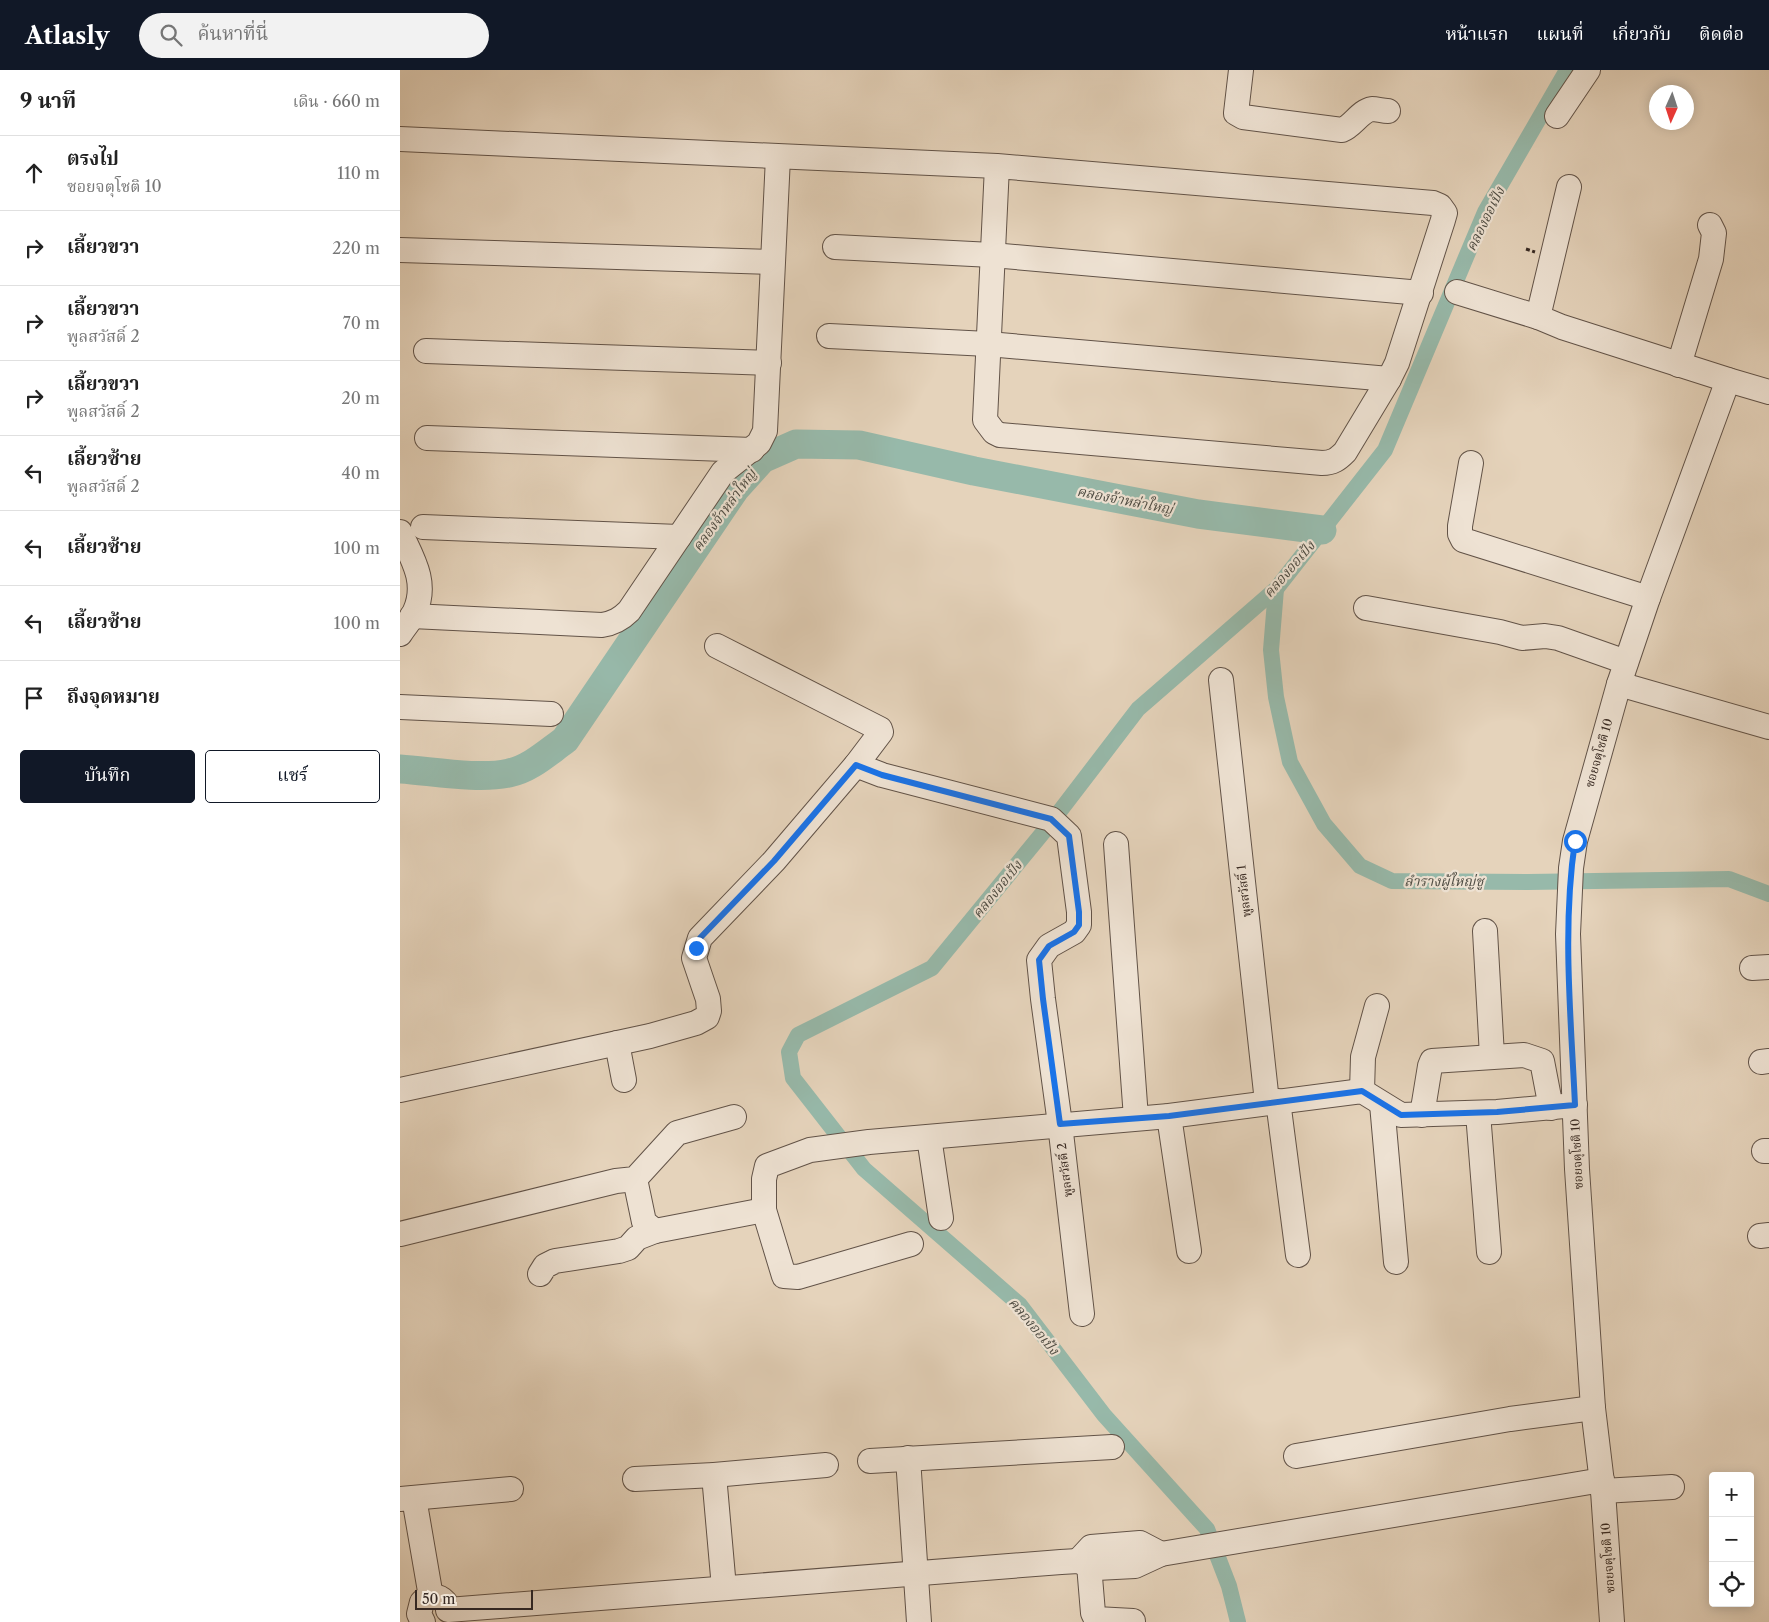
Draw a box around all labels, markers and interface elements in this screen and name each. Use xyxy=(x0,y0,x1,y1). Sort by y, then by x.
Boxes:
search box xyxy=(139,13,489,58)
text: Atlasly xyxy=(25,21,109,50)
icon: search xyxy=(157,21,185,49)
text: ค้นหาที่นี่ xyxy=(197,22,268,45)
text: หน้าแรก xyxy=(1445,23,1508,45)
text: แผนที่ xyxy=(1536,23,1584,45)
text: เกี่ยวกับ xyxy=(1612,23,1671,45)
text: ติดต่อ xyxy=(1699,23,1744,45)
north arrow xyxy=(1649,85,1694,130)
text: 9 นาที xyxy=(20,88,76,113)
text: เดิน · 660 m xyxy=(293,91,380,111)
text: ตรงไป xyxy=(67,147,119,170)
icon: ahead xyxy=(20,159,48,187)
text: 110 m xyxy=(337,163,380,183)
text: ซอยจตุโชติ 10 xyxy=(67,176,162,196)
water label: คลองออเป้ง xyxy=(1462,183,1509,254)
icon: right xyxy=(20,234,48,262)
text: เลี้ยวขวา xyxy=(67,235,139,258)
text: 220 m xyxy=(332,238,380,258)
text: เลี้ยวขวา xyxy=(67,297,139,320)
icon: right xyxy=(20,309,48,337)
text: 70 m xyxy=(343,313,380,333)
text: พูลสวัสดิ์ 2 xyxy=(67,326,140,346)
text: เลี้ยวขวา xyxy=(67,372,139,395)
icon: right xyxy=(20,384,48,412)
text: 20 m xyxy=(341,388,380,408)
text: พูลสวัสดิ์ 2 xyxy=(67,401,140,421)
text: เลี้ยวซ้าย xyxy=(67,447,141,470)
icon: left xyxy=(20,459,48,487)
text: 40 m xyxy=(341,463,380,483)
water label: คลองจ้าหล่าใหญ่ xyxy=(687,463,761,555)
text: พูลสวัสดิ์ 2 xyxy=(67,476,140,496)
water label: คลองจ้าหล่าใหญ่ xyxy=(1075,481,1177,519)
icon: left xyxy=(20,534,48,562)
text: เลี้ยวซ้าย xyxy=(67,535,141,558)
water label: คลองออเป้ง xyxy=(1259,536,1319,601)
text: 100 m xyxy=(334,538,380,558)
icon: left xyxy=(20,609,48,637)
text: เลี้ยวซ้าย xyxy=(67,610,141,633)
text: 100 m xyxy=(334,613,380,633)
icon: arrive xyxy=(20,684,48,712)
text: ถึงจุดหมาย xyxy=(67,685,160,708)
street label: ซอยจตุโชติ 10 xyxy=(1581,716,1616,789)
button: บันทึก xyxy=(20,750,195,803)
button: แชร์ xyxy=(205,750,380,803)
route start xyxy=(1564,830,1587,853)
water label: คลองออเป้ง xyxy=(968,856,1026,922)
street label: พูลสวัสดิ์ 1 xyxy=(1233,864,1255,918)
water label: ลำรางผู้ใหญ่ชู xyxy=(1404,871,1486,891)
route end xyxy=(685,937,708,960)
street label: ซอยจตุโชติ 10 xyxy=(1566,1118,1587,1190)
street label: พูลสวัสดิ์ 2 xyxy=(1053,1142,1076,1198)
water label: คลองออเป้ง xyxy=(1005,1294,1064,1359)
map controls xyxy=(1709,1472,1754,1607)
button: + xyxy=(1709,1472,1754,1517)
button: − xyxy=(1709,1517,1754,1562)
street label: ซอยจตุโชติ 10 xyxy=(1597,1522,1618,1594)
button: locate xyxy=(1709,1562,1754,1607)
scale bar xyxy=(415,1587,532,1610)
text: 50 m xyxy=(422,1590,455,1608)

